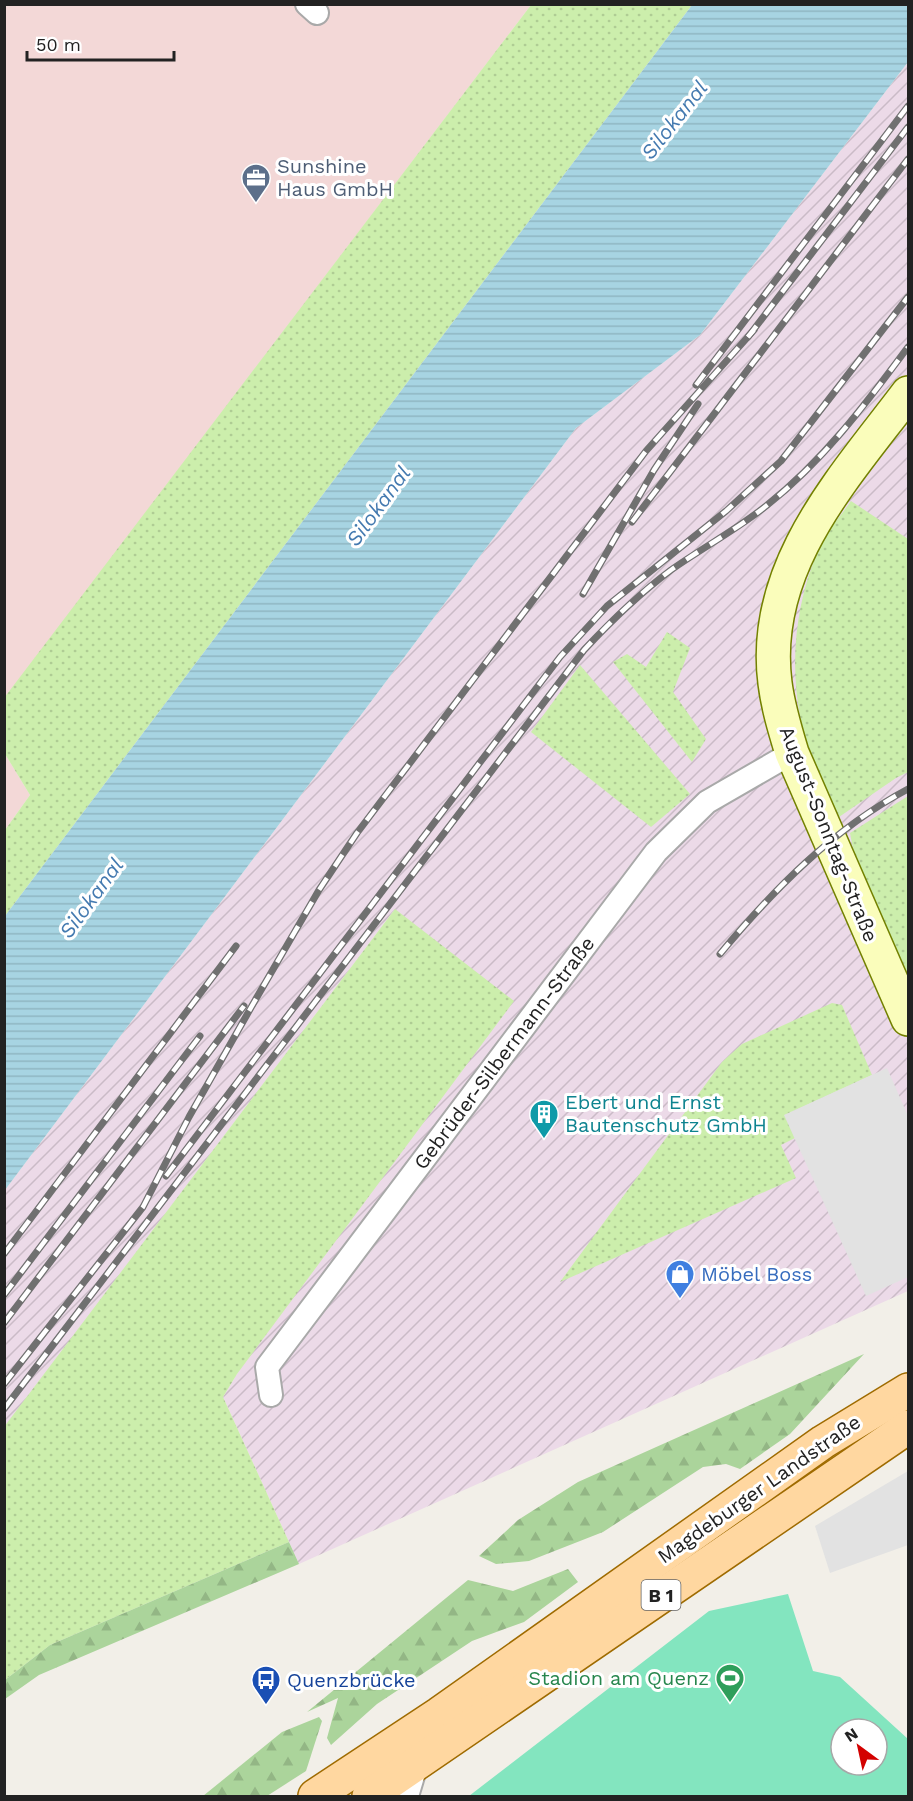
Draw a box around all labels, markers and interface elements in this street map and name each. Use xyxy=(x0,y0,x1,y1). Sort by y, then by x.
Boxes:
scale bar xyxy=(27,24,174,62)
text: 50 m xyxy=(36,34,81,55)
water label: Silokanal xyxy=(635,76,713,164)
place label: Sunshine Haus GmbH xyxy=(277,154,393,201)
office icon: Sunshine Haus GmbH xyxy=(240,162,272,204)
water label: Silokanal xyxy=(341,461,415,551)
street label: August-Sonntag-Straße xyxy=(775,723,883,945)
water label: Silokanal xyxy=(54,853,128,943)
street label: Gebrüder-Silbermann-Straße xyxy=(409,932,599,1174)
place label: Ebert und Ernst Bautenschutz GmbH xyxy=(565,1090,767,1137)
building icon: Ebert und Ernst Bautenschutz GmbH xyxy=(528,1098,560,1140)
shop icon: Möbel Boss xyxy=(664,1258,696,1300)
place label: Möbel Boss xyxy=(701,1262,812,1286)
street label: Magdeburger Landstraße xyxy=(653,1410,865,1568)
road number: B 1 xyxy=(642,1580,680,1610)
sports icon: Stadion am Quenz xyxy=(714,1662,746,1704)
bus stop icon: Quenzbrücke xyxy=(250,1664,282,1706)
place label: Stadion am Quenz xyxy=(528,1666,709,1690)
place label: Quenzbrücke xyxy=(287,1668,416,1692)
north arrow xyxy=(829,1717,889,1777)
text: N xyxy=(841,1724,861,1746)

